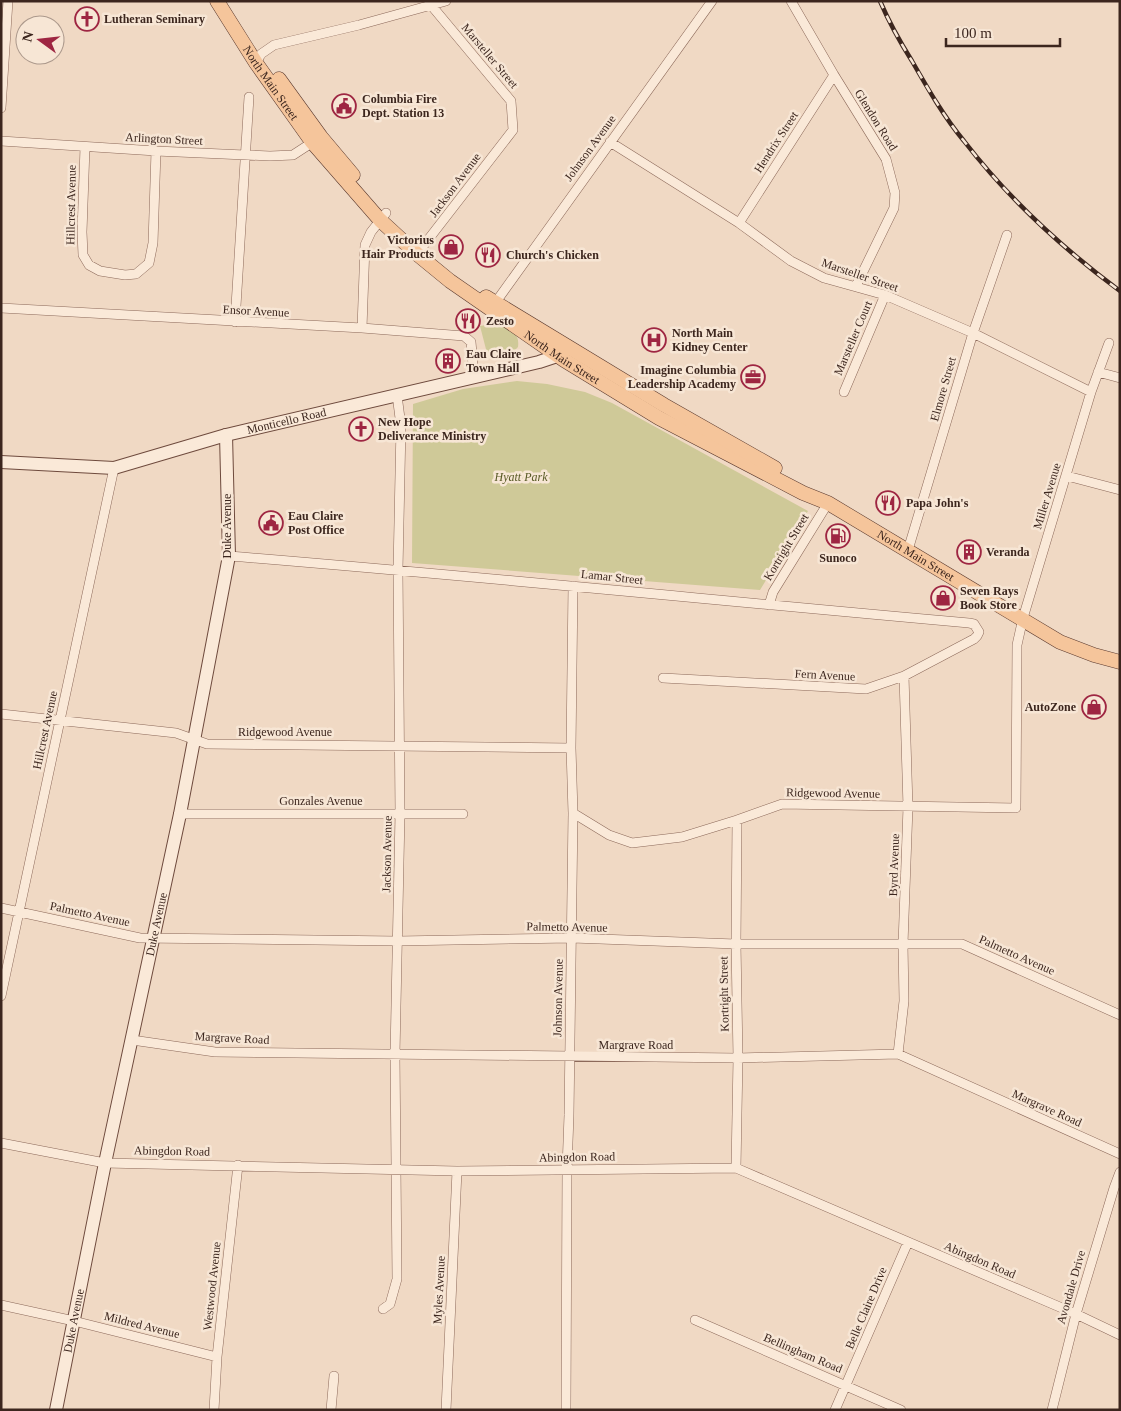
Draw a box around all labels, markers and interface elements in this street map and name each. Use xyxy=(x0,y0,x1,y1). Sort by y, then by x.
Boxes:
church icon: Lutheran Seminary xyxy=(74,6,100,32)
place label: Lutheran Seminary xyxy=(104,12,205,26)
north arrow xyxy=(15,15,65,65)
scale bar xyxy=(946,15,1060,47)
street label: Marsteller Street xyxy=(459,21,522,92)
text: 100 m xyxy=(954,25,992,41)
text: N xyxy=(19,30,36,44)
street label: North Main Street xyxy=(240,43,302,123)
street label: Glendon Road xyxy=(852,87,900,153)
place label: Columbia Fire Dept. Station 13 xyxy=(362,92,444,120)
public building icon: Columbia Fire Dept. Station 13 xyxy=(331,93,357,119)
street label: Hendrix Street xyxy=(751,108,801,175)
street label: Johnson Avenue xyxy=(561,112,619,184)
street label: Arlington Street xyxy=(125,130,204,148)
street label: Jackson Avenue xyxy=(426,150,484,220)
street label: Hillcrest Avenue xyxy=(63,165,79,245)
place label: Victorius Hair Products xyxy=(361,233,434,261)
shop icon: Victorius Hair Products xyxy=(438,234,464,260)
restaurant icon: Church's Chicken xyxy=(475,242,501,268)
place label: Church's Chicken xyxy=(506,248,599,262)
street label: Marsteller Street xyxy=(820,255,901,295)
street label: Marsteller Court xyxy=(831,298,875,377)
street label: Ensor Avenue xyxy=(222,302,290,320)
restaurant icon: Zesto xyxy=(455,308,481,334)
place label: Zesto xyxy=(486,314,514,328)
place label: North Main Kidney Center xyxy=(672,326,748,354)
hospital icon: North Main Kidney Center xyxy=(641,327,667,353)
street label: North Main Street xyxy=(522,328,603,387)
place label: Eau Claire Town Hall xyxy=(466,347,522,375)
building icon: Eau Claire Town Hall xyxy=(435,348,461,374)
street label: Elmore Street xyxy=(927,355,959,423)
place label: Imagine Columbia Leadership Academy xyxy=(628,363,736,391)
office icon: Imagine Columbia Leadership Academy xyxy=(740,364,766,390)
street label: Monticello Road xyxy=(245,405,328,437)
place label: New Hope Deliverance Ministry xyxy=(378,415,486,443)
church icon: New Hope Deliverance Ministry xyxy=(348,416,374,442)
street label: Miller Avenue xyxy=(1030,461,1064,531)
park label: Hyatt Park xyxy=(494,470,548,484)
restaurant icon: Papa John's xyxy=(875,490,901,516)
street label: Duke Avenue xyxy=(220,494,234,558)
place label: Papa John's xyxy=(906,496,969,510)
place label: Eau Claire Post Office xyxy=(288,509,345,537)
public building icon: Eau Claire Post Office xyxy=(258,510,284,536)
street label: Kortright Street xyxy=(761,510,812,583)
fuel station icon: Sunoco xyxy=(825,523,851,549)
street label: North Main Street xyxy=(875,527,957,584)
building icon: Veranda xyxy=(956,539,982,565)
place label: Veranda xyxy=(986,545,1030,559)
place label: Sunoco xyxy=(819,551,857,565)
street label: Lamar Street xyxy=(580,567,644,587)
place label: Seven Rays Book Store xyxy=(960,584,1019,612)
shop icon: Seven Rays Book Store xyxy=(930,585,956,611)
street label: Fern Avenue xyxy=(794,666,856,684)
street label: Hillcrest Avenue xyxy=(30,689,60,771)
shop icon: AutoZone xyxy=(1081,694,1107,720)
place label: AutoZone xyxy=(1025,700,1077,714)
street label: Ridgewood Avenue xyxy=(238,725,332,739)
street label: Ridgewood Avenue xyxy=(786,785,880,801)
street label: Gonzales Avenue xyxy=(279,794,363,808)
street label: Jackson Avenue xyxy=(379,816,395,892)
street label: Byrd Avenue xyxy=(886,833,902,897)
street label: Duke Avenue xyxy=(143,891,170,957)
street label: Palmetto Avenue xyxy=(49,899,131,929)
street label: Palmetto Avenue xyxy=(526,919,608,935)
street label: Palmetto Avenue xyxy=(977,932,1057,978)
street label: Kortright Street xyxy=(716,955,732,1032)
street label: Johnson Avenue xyxy=(550,959,566,1037)
street label: Margrave Road xyxy=(194,1029,270,1047)
street label: Margrave Road xyxy=(599,1038,673,1052)
street label: Margrave Road xyxy=(1010,1086,1084,1130)
street label: Abingdon Road xyxy=(134,1143,210,1159)
street label: Abingdon Road xyxy=(539,1149,615,1165)
street label: Abingdon Road xyxy=(942,1239,1018,1281)
street label: Westwood Avenue xyxy=(200,1241,224,1331)
street label: Avondale Drive xyxy=(1054,1248,1088,1326)
street label: Myles Avenue xyxy=(430,1255,448,1325)
street label: Belle Claire Drive xyxy=(842,1265,890,1351)
street label: Duke Avenue xyxy=(61,1288,87,1354)
street label: Mildred Avenue xyxy=(103,1309,181,1341)
street label: Bellingham Road xyxy=(761,1330,845,1376)

